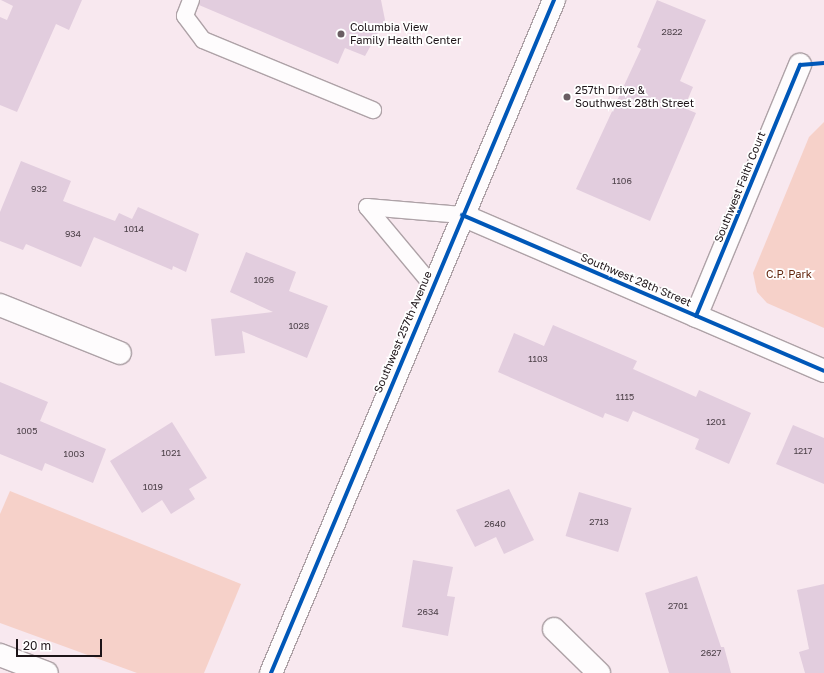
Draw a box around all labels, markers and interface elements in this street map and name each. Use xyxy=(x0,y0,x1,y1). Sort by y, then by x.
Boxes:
place label: Columbia View Family Health Center xyxy=(350,21,461,47)
house number: 2822 xyxy=(661,27,683,37)
marker: Columbia View Family Health Center xyxy=(335,28,347,40)
place label: 257th Drive & Southwest 28th Street xyxy=(575,84,694,110)
marker: 257th Drive & Southwest 28th Street xyxy=(562,92,572,102)
street label: Southwest Faith Court xyxy=(712,130,768,244)
house number: 1106 xyxy=(612,176,632,186)
house number: 932 xyxy=(31,184,47,194)
house number: 1014 xyxy=(124,224,144,234)
house number: 934 xyxy=(65,229,81,239)
street label: Southwest 28th Street xyxy=(579,251,693,309)
park label: C.P. Park xyxy=(766,267,812,281)
street label: Southwest 257th Avenue xyxy=(371,269,435,395)
house number: 1026 xyxy=(254,275,274,285)
house number: 1028 xyxy=(289,321,309,331)
house number: 1103 xyxy=(528,354,548,364)
house number: 1115 xyxy=(616,392,634,402)
house number: 1201 xyxy=(706,417,726,427)
house number: 1005 xyxy=(17,426,37,436)
house number: 1217 xyxy=(794,446,812,456)
house number: 1021 xyxy=(161,448,181,458)
house number: 1003 xyxy=(64,449,84,459)
house number: 1019 xyxy=(143,482,163,492)
house number: 2713 xyxy=(589,517,609,527)
house number: 2640 xyxy=(484,519,506,529)
house number: 2701 xyxy=(668,601,688,611)
house number: 2634 xyxy=(417,607,439,617)
scale bar xyxy=(18,631,104,657)
text: 20 m xyxy=(23,638,51,653)
house number: 2627 xyxy=(701,648,721,658)

